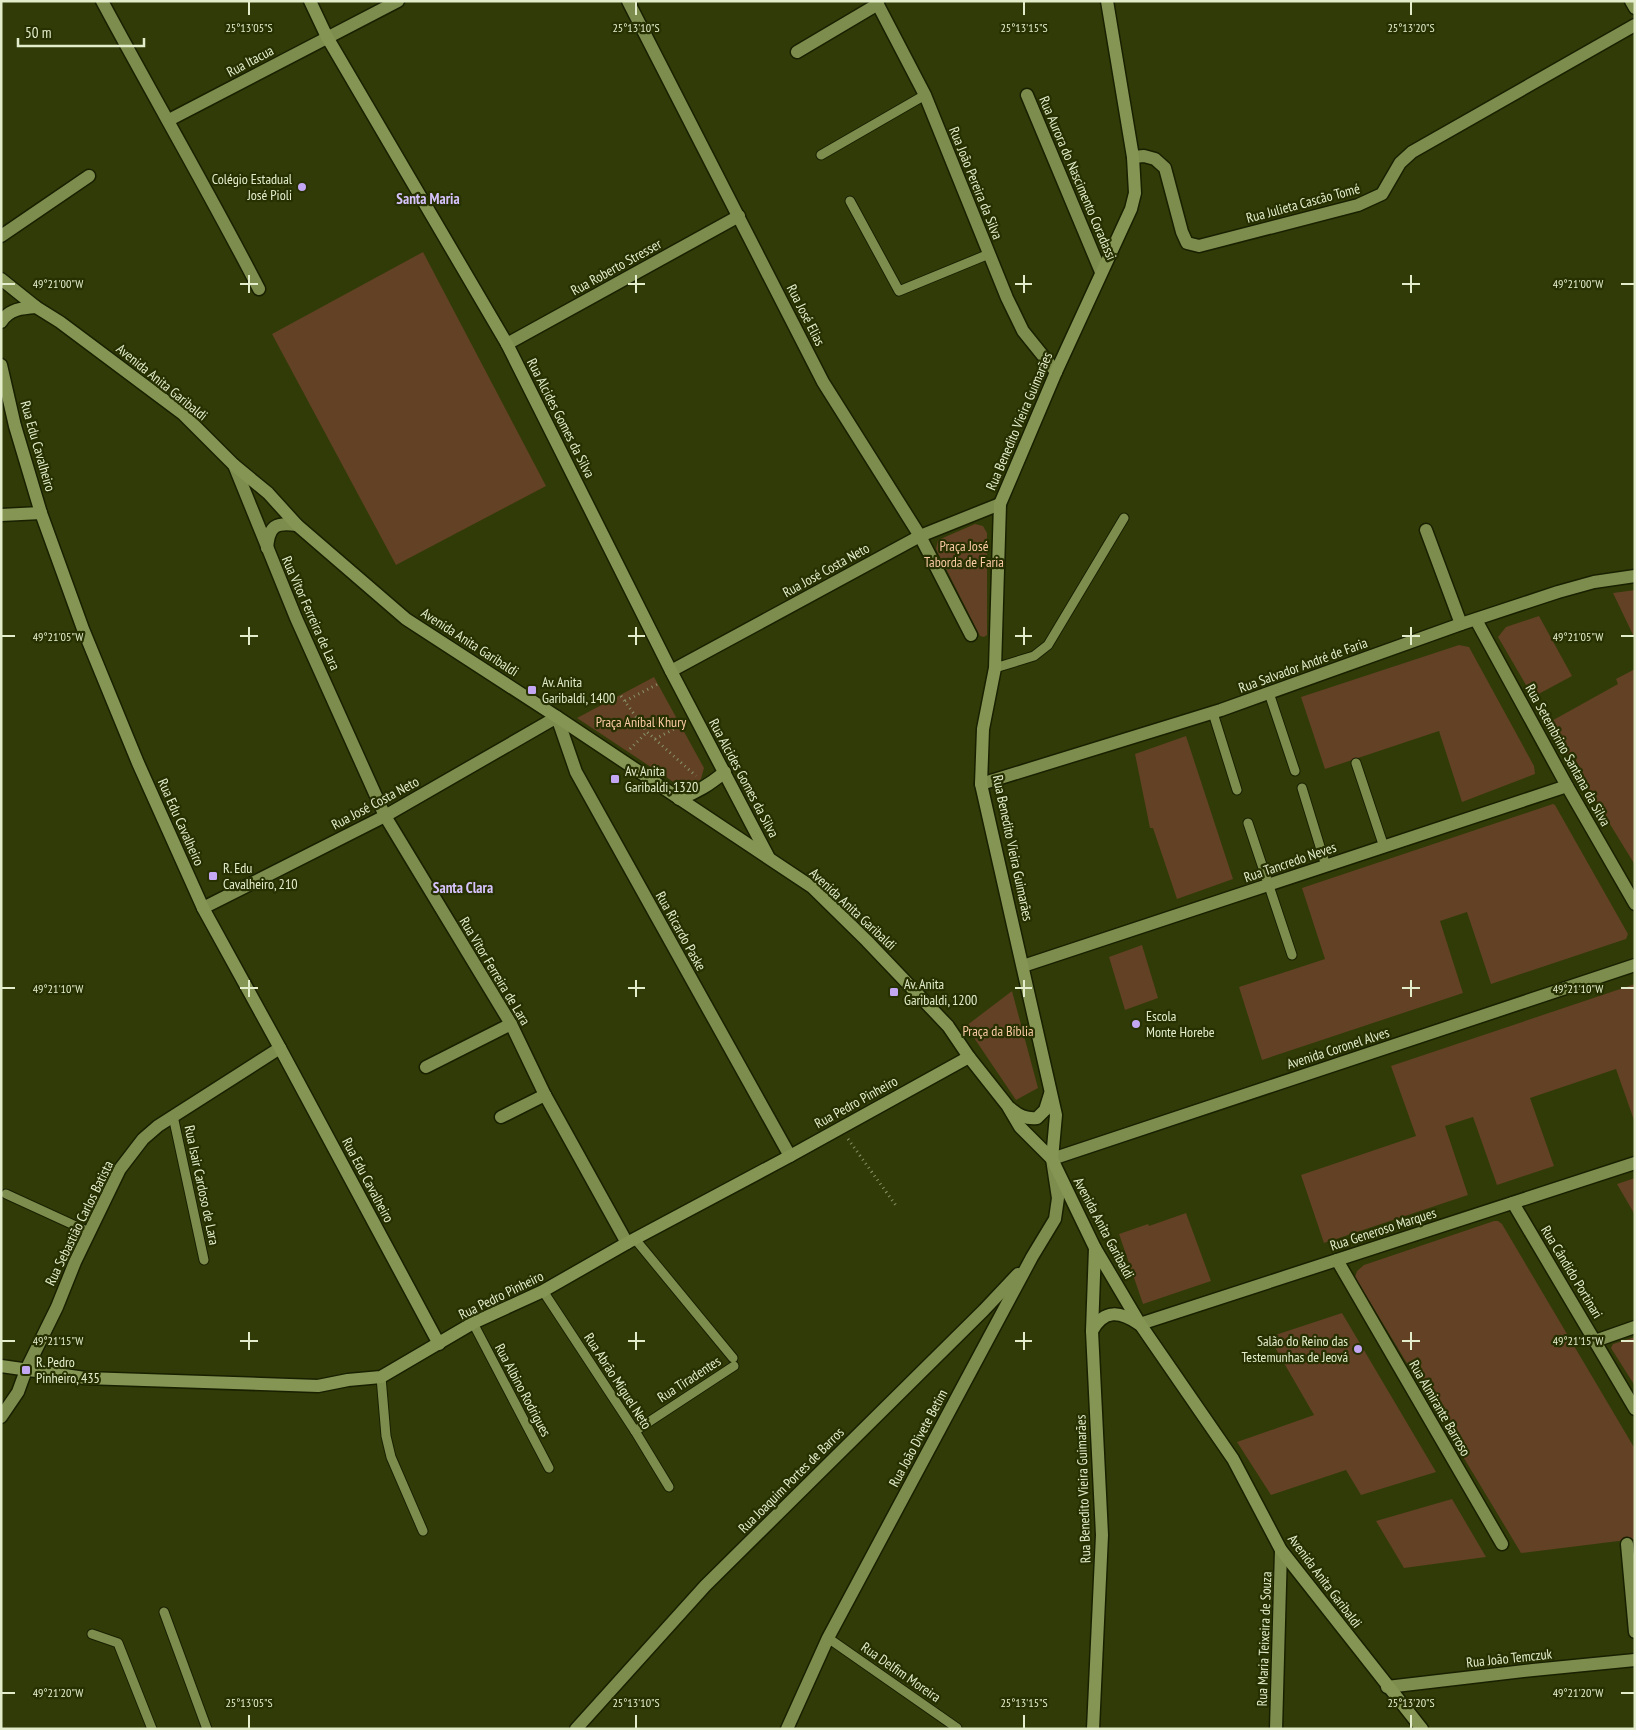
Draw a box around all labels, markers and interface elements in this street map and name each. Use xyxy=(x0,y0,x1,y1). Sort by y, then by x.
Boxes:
scale bar xyxy=(18,15,144,47)
text: 25°13'05"S xyxy=(225,20,273,35)
text: 25°13'10"S xyxy=(612,20,660,35)
text: 25°13'15"S xyxy=(1000,20,1048,35)
text: 25°13'20"S xyxy=(1387,20,1435,35)
text: 50 m xyxy=(25,23,51,42)
street label: Rua Itacua xyxy=(223,41,277,81)
street label: Rua Aurora do Nascimento Coradassi xyxy=(1035,93,1121,263)
street label: Rua João Pereira da Silva xyxy=(945,124,1007,242)
place label: Colégio Estadual José Pioli xyxy=(212,170,293,204)
street label: Rua Julieta Cascão Tomé xyxy=(1244,179,1362,227)
marker: Colégio Estadual José Pioli xyxy=(296,181,308,193)
district label: Santa Maria xyxy=(396,189,460,208)
street label: Rua Roberto Stresser xyxy=(568,235,665,299)
text: 49°21'00"W xyxy=(33,276,83,291)
text: 49°21'00"W xyxy=(1553,276,1603,291)
street label: Rua José Elias xyxy=(783,281,829,349)
street label: Avenida Anita Garibaldi xyxy=(113,340,211,424)
street label: Rua Benedito Vieira Guimarães xyxy=(982,349,1056,493)
street label: Rua Alcides Gomes da Silva xyxy=(523,355,599,481)
street label: Rua Edu Cavalheiro xyxy=(16,399,60,493)
park label: Praça José Taborda de Faria xyxy=(924,537,1004,571)
street label: Rua José Costa Neto xyxy=(779,539,873,601)
street label: Rua Vitor Ferreira de Lara xyxy=(278,553,344,673)
street label: Avenida Anita Garibaldi xyxy=(418,604,522,680)
text: 49°21'05"W xyxy=(33,629,83,644)
text: 49°21'05"W xyxy=(1553,629,1603,644)
street label: Rua Salvador André de Faria xyxy=(1236,633,1370,697)
place label: Av. Anita Garibaldi, 1400 xyxy=(542,673,615,707)
street label: Rua Setembrino Santana da Silva xyxy=(1521,681,1615,829)
marker: Av. Anita Garibaldi, 1400 xyxy=(526,684,538,696)
park label: Praça Aníbal Khury xyxy=(596,713,687,731)
street label: Rua Alcides Gomes da Silva xyxy=(705,716,783,840)
place label: Av. Anita Garibaldi, 1320 xyxy=(625,762,698,796)
street label: Rua José Costa Neto xyxy=(328,772,422,834)
marker: Av. Anita Garibaldi, 1320 xyxy=(609,773,621,785)
street label: Rua Benedito Vieira Guimarães xyxy=(989,773,1037,923)
street label: Rua Edu Cavalheiro xyxy=(154,776,208,868)
street label: Rua Tancredo Neves xyxy=(1241,838,1339,886)
place label: R. Edu Cavalheiro, 210 xyxy=(223,859,298,893)
street label: Avenida Anita Garibaldi xyxy=(806,864,900,954)
marker: R. Edu Cavalheiro, 210 xyxy=(207,870,219,882)
district label: Santa Clara xyxy=(433,878,493,897)
street label: Rua Ricardo Paske xyxy=(652,888,710,974)
street label: Rua Vitor Ferreira de Lara xyxy=(456,914,534,1028)
place label: Av. Anita Garibaldi, 1200 xyxy=(904,975,977,1009)
text: 49°21'10"W xyxy=(33,981,83,996)
text: 49°21'10"W xyxy=(1553,981,1603,996)
marker: Av. Anita Garibaldi, 1200 xyxy=(888,986,900,998)
place label: Escola Monte Horebe xyxy=(1146,1007,1215,1041)
marker: Escola Monte Horebe xyxy=(1130,1018,1142,1030)
park label: Praça da Bíblia xyxy=(962,1022,1034,1040)
street label: Avenida Coronel Alves xyxy=(1284,1023,1392,1073)
street label: Rua Pedro Pinheiro xyxy=(811,1072,901,1132)
street label: Rua Isair Cardoso de Lara xyxy=(181,1124,223,1246)
street label: Rua Edu Cavalheiro xyxy=(338,1135,398,1225)
street label: Rua Sebastião Carlos Batista xyxy=(41,1157,117,1289)
street label: Avenida Anita Garibaldi xyxy=(1070,1174,1138,1282)
street label: Rua Generoso Marques xyxy=(1328,1203,1439,1255)
street label: Rua Cândido Portinari xyxy=(1537,1222,1607,1322)
street label: Rua Pedro Pinheiro xyxy=(456,1267,546,1323)
street label: Rua Abrão Miguel Neto xyxy=(580,1329,656,1433)
place label: Salão do Reino das Testemunhas de Jeová xyxy=(1242,1332,1348,1366)
text: 49°21'15"W xyxy=(33,1333,83,1348)
text: 49°21'15"W xyxy=(1553,1333,1603,1348)
street label: Rua Albino Rodrigues xyxy=(491,1340,555,1440)
marker: Salão do Reino das Testemunhas de Jeová xyxy=(1352,1343,1364,1355)
street label: Rua Tiradentes xyxy=(654,1352,724,1406)
place label: R. Pedro Pinheiro, 435 xyxy=(36,1353,100,1387)
street label: Rua Almirante Barroso xyxy=(1405,1357,1475,1459)
marker: R. Pedro Pinheiro, 435 xyxy=(20,1364,32,1376)
street label: Rua João Divete Betim xyxy=(885,1386,951,1490)
street label: Rua Benedito Vieira Guimarães xyxy=(1071,1414,1095,1564)
street label: Rua Joaquim Portes de Barros xyxy=(734,1423,848,1537)
street label: Avenida Anita Garibaldi xyxy=(1284,1531,1366,1631)
street label: Rua Maria Teixeira de Souza xyxy=(1253,1571,1275,1707)
street label: Rua Delfim Moreira xyxy=(858,1638,944,1706)
street label: Rua João Temczuk xyxy=(1465,1644,1553,1671)
text: 49°21'20"W xyxy=(33,1685,83,1700)
text: 49°21'20"W xyxy=(1553,1685,1603,1700)
text: 25°13'05"S xyxy=(225,1695,273,1710)
text: 25°13'10"S xyxy=(612,1695,660,1710)
text: 25°13'15"S xyxy=(1000,1695,1048,1710)
text: 25°13'20"S xyxy=(1387,1695,1435,1710)

